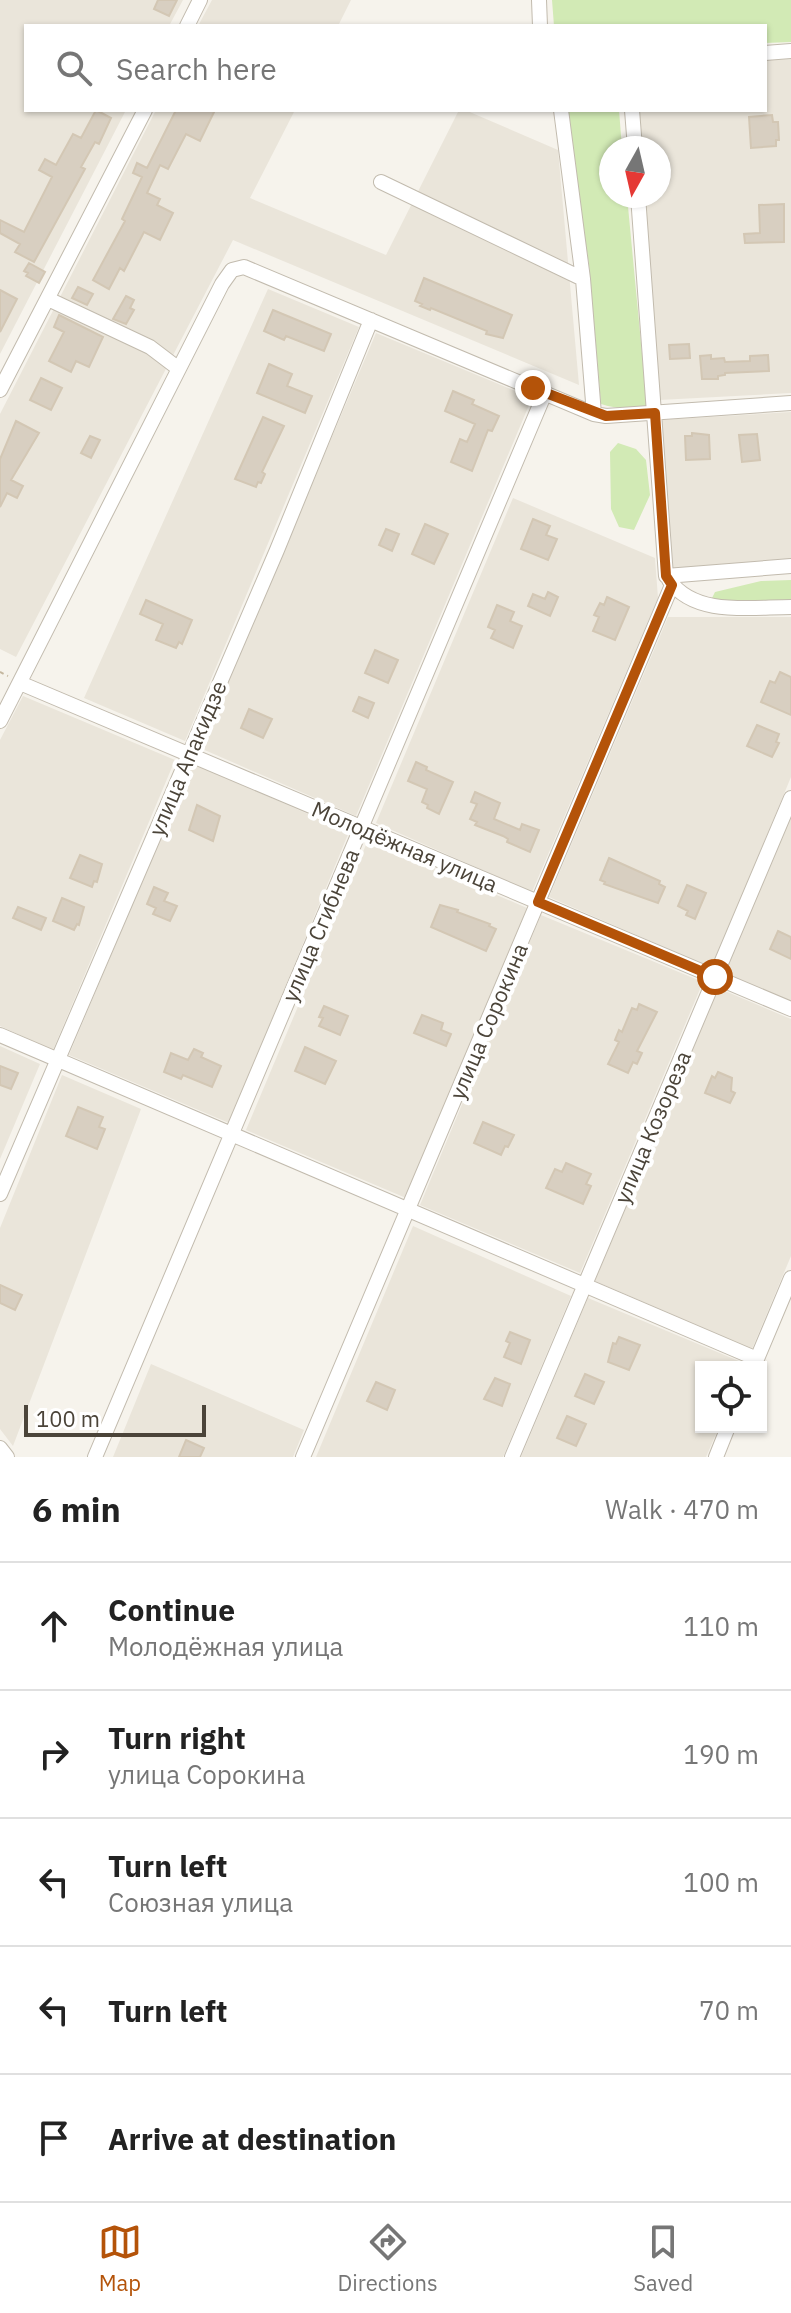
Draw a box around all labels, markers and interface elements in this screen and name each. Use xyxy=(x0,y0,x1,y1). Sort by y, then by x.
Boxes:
search box xyxy=(24,24,767,112)
icon: search xyxy=(52,46,96,90)
text: Search here xyxy=(116,49,277,88)
north arrow xyxy=(599,136,671,208)
route end xyxy=(515,370,551,406)
street label: улица Апакидзе xyxy=(141,676,233,840)
street label: Молодёжная улица xyxy=(308,794,503,898)
street label: улица Сгибнева xyxy=(275,844,365,1006)
street label: улица Сорокина xyxy=(442,938,534,1103)
route start xyxy=(697,959,733,995)
street label: улица Козореза xyxy=(607,1046,697,1208)
map controls xyxy=(695,1361,767,1433)
button: locate xyxy=(695,1361,767,1433)
scale bar xyxy=(24,1401,206,1437)
text: 100 m xyxy=(36,1404,100,1433)
text: 6 min xyxy=(32,1487,121,1531)
text: Walk · 470 m xyxy=(605,1492,759,1526)
text: Continue xyxy=(108,1590,235,1629)
icon: ahead xyxy=(32,1604,76,1648)
text: 110 m xyxy=(683,1609,759,1643)
text: Молодёжная улица xyxy=(108,1629,343,1663)
text: Turn right xyxy=(108,1718,246,1757)
icon: right xyxy=(32,1732,76,1776)
text: 190 m xyxy=(683,1737,759,1771)
text: улица Сорокина xyxy=(108,1757,305,1791)
text: Turn left xyxy=(108,1846,227,1885)
icon: left xyxy=(32,1860,76,1904)
text: 100 m xyxy=(683,1865,759,1899)
text: Союзная улица xyxy=(108,1885,293,1919)
icon: left xyxy=(32,1988,76,2032)
text: Turn left xyxy=(108,1991,227,2030)
text: 70 m xyxy=(699,1993,759,2027)
icon: arrive xyxy=(32,2116,76,2160)
text: Arrive at destination xyxy=(108,2119,396,2158)
tab: Map xyxy=(98,2220,142,2297)
tab: Directions xyxy=(338,2220,438,2297)
tab: Saved xyxy=(633,2220,693,2297)

